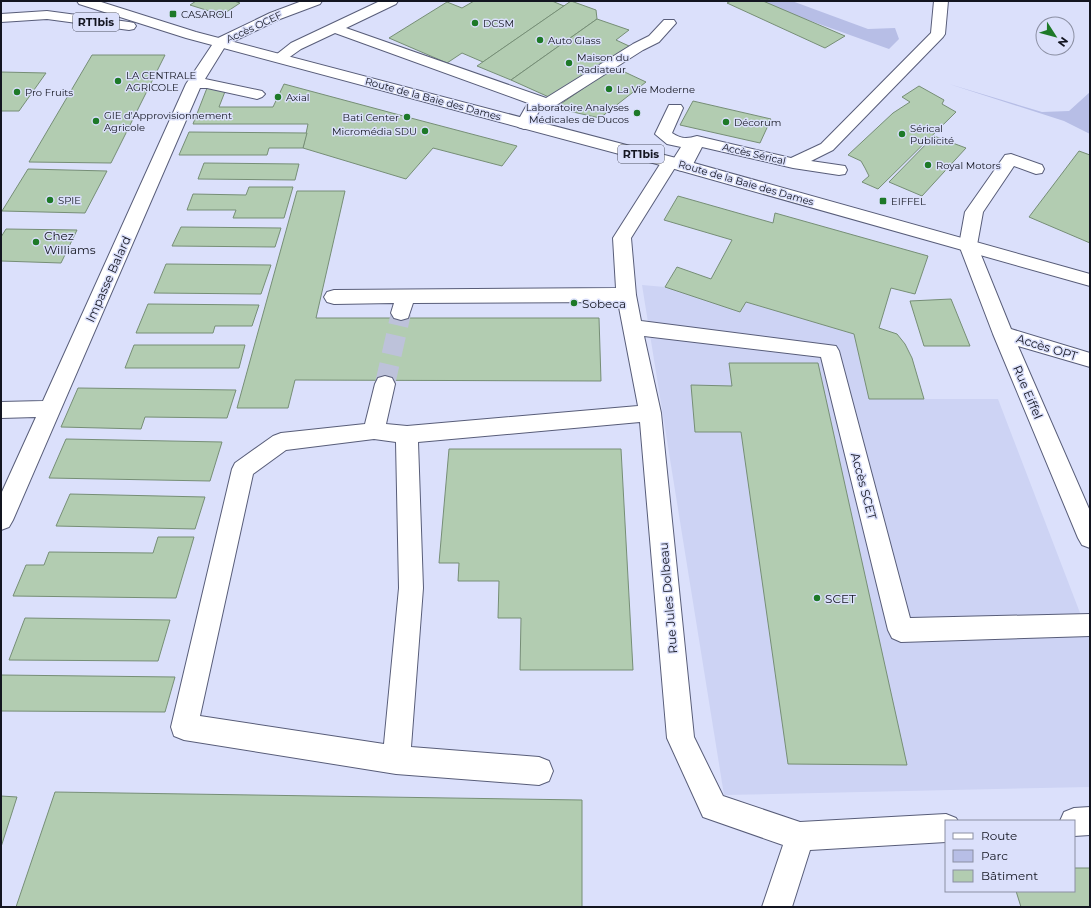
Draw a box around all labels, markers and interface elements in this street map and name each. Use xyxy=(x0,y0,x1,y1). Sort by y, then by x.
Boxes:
place label: CASAROLI xyxy=(181,8,233,21)
street label: Accès OCEF xyxy=(224,8,284,46)
marker: CASAROLI xyxy=(168,9,178,19)
road number: RT1bis xyxy=(73,13,119,31)
north arrow xyxy=(1035,16,1075,56)
place label: DCSM xyxy=(483,17,514,30)
marker: DCSM xyxy=(470,18,480,28)
place label: Auto Glass xyxy=(548,34,601,47)
text: N xyxy=(1055,34,1071,50)
marker: Auto Glass xyxy=(535,35,545,45)
place label: Maison du Radiateur xyxy=(577,51,629,76)
marker: Maison du Radiateur xyxy=(564,58,574,68)
place label: LA CENTRALE AGRICOLE xyxy=(126,69,197,94)
street label: Route de la Baie des Dames xyxy=(364,75,503,123)
marker: LA CENTRALE AGRICOLE xyxy=(113,76,123,86)
place label: La Vie Moderne xyxy=(617,83,695,96)
marker: La Vie Moderne xyxy=(604,84,614,94)
place label: Pro Fruits xyxy=(25,86,73,99)
marker: Pro Fruits xyxy=(12,87,22,97)
place label: Axial xyxy=(286,91,309,104)
marker: Axial xyxy=(273,92,283,102)
place label: Laboratoire Analyses Médicales de Ducos xyxy=(526,101,629,126)
marker: Laboratoire Analyses Médicales de Ducos xyxy=(632,108,642,118)
place label: GIE d'Approvisionnement Agricole xyxy=(104,109,232,134)
place label: Bati Center xyxy=(343,111,399,124)
marker: Bati Center xyxy=(402,112,412,122)
marker: GIE d'Approvisionnement Agricole xyxy=(91,116,101,126)
place label: Décorum xyxy=(734,116,781,129)
marker: Décorum xyxy=(721,117,731,127)
place label: Sérical Publicité xyxy=(910,122,954,147)
place label: Micromédia SDU xyxy=(332,125,417,138)
marker: Micromédia SDU xyxy=(420,126,430,136)
marker: Sérical Publicité xyxy=(897,129,907,139)
street label: Accès Sérical xyxy=(721,140,787,168)
road number: RT1bis xyxy=(618,145,664,163)
street label: Route de la Baie des Dames xyxy=(677,157,815,209)
place label: Royal Motors xyxy=(936,159,1001,172)
marker: Royal Motors xyxy=(923,160,933,170)
place label: SPIE xyxy=(58,194,81,207)
marker: SPIE xyxy=(45,195,55,205)
place label: EIFFEL xyxy=(891,195,926,208)
marker: EIFFEL xyxy=(878,196,888,206)
place label: Chez Williams xyxy=(44,228,96,257)
street label: Impasse Balard xyxy=(82,234,134,324)
marker: Chez Williams xyxy=(31,237,41,247)
place label: Sobeca xyxy=(582,296,626,311)
marker: Sobeca xyxy=(569,298,579,308)
street label: Accès OPT xyxy=(1015,331,1080,363)
street label: Rue Eiffel xyxy=(1010,363,1046,421)
street label: Accès SCET xyxy=(848,451,880,521)
street label: Rue Jules Dolbeau xyxy=(656,542,680,654)
place label: SCET xyxy=(825,591,856,606)
marker: SCET xyxy=(812,593,822,603)
legend xyxy=(945,820,1075,892)
text: Route xyxy=(981,828,1017,843)
text: Parc xyxy=(981,848,1008,863)
text: Bâtiment xyxy=(981,868,1038,883)

